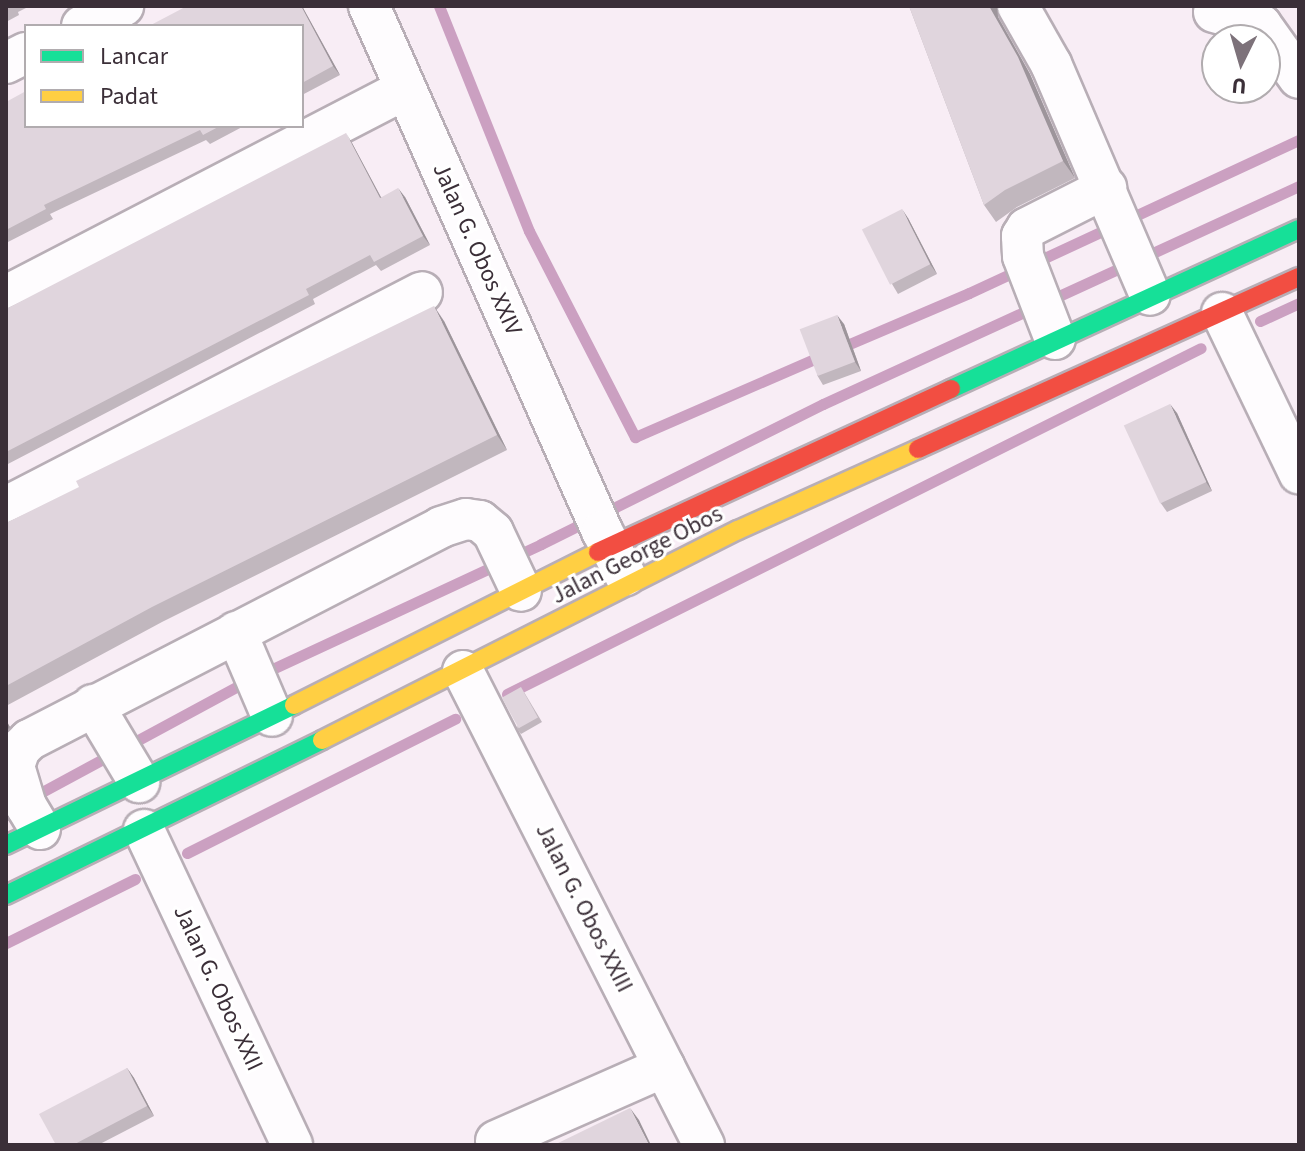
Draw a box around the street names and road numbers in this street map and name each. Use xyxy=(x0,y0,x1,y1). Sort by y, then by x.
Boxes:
street label: Jalan G. Obos XXIV xyxy=(426,158,528,340)
street label: Jalan George Obos xyxy=(547,499,727,611)
street label: Jalan G. Obos XXIII xyxy=(529,819,639,997)
street label: Jalan G. Obos XXII xyxy=(167,901,269,1075)

